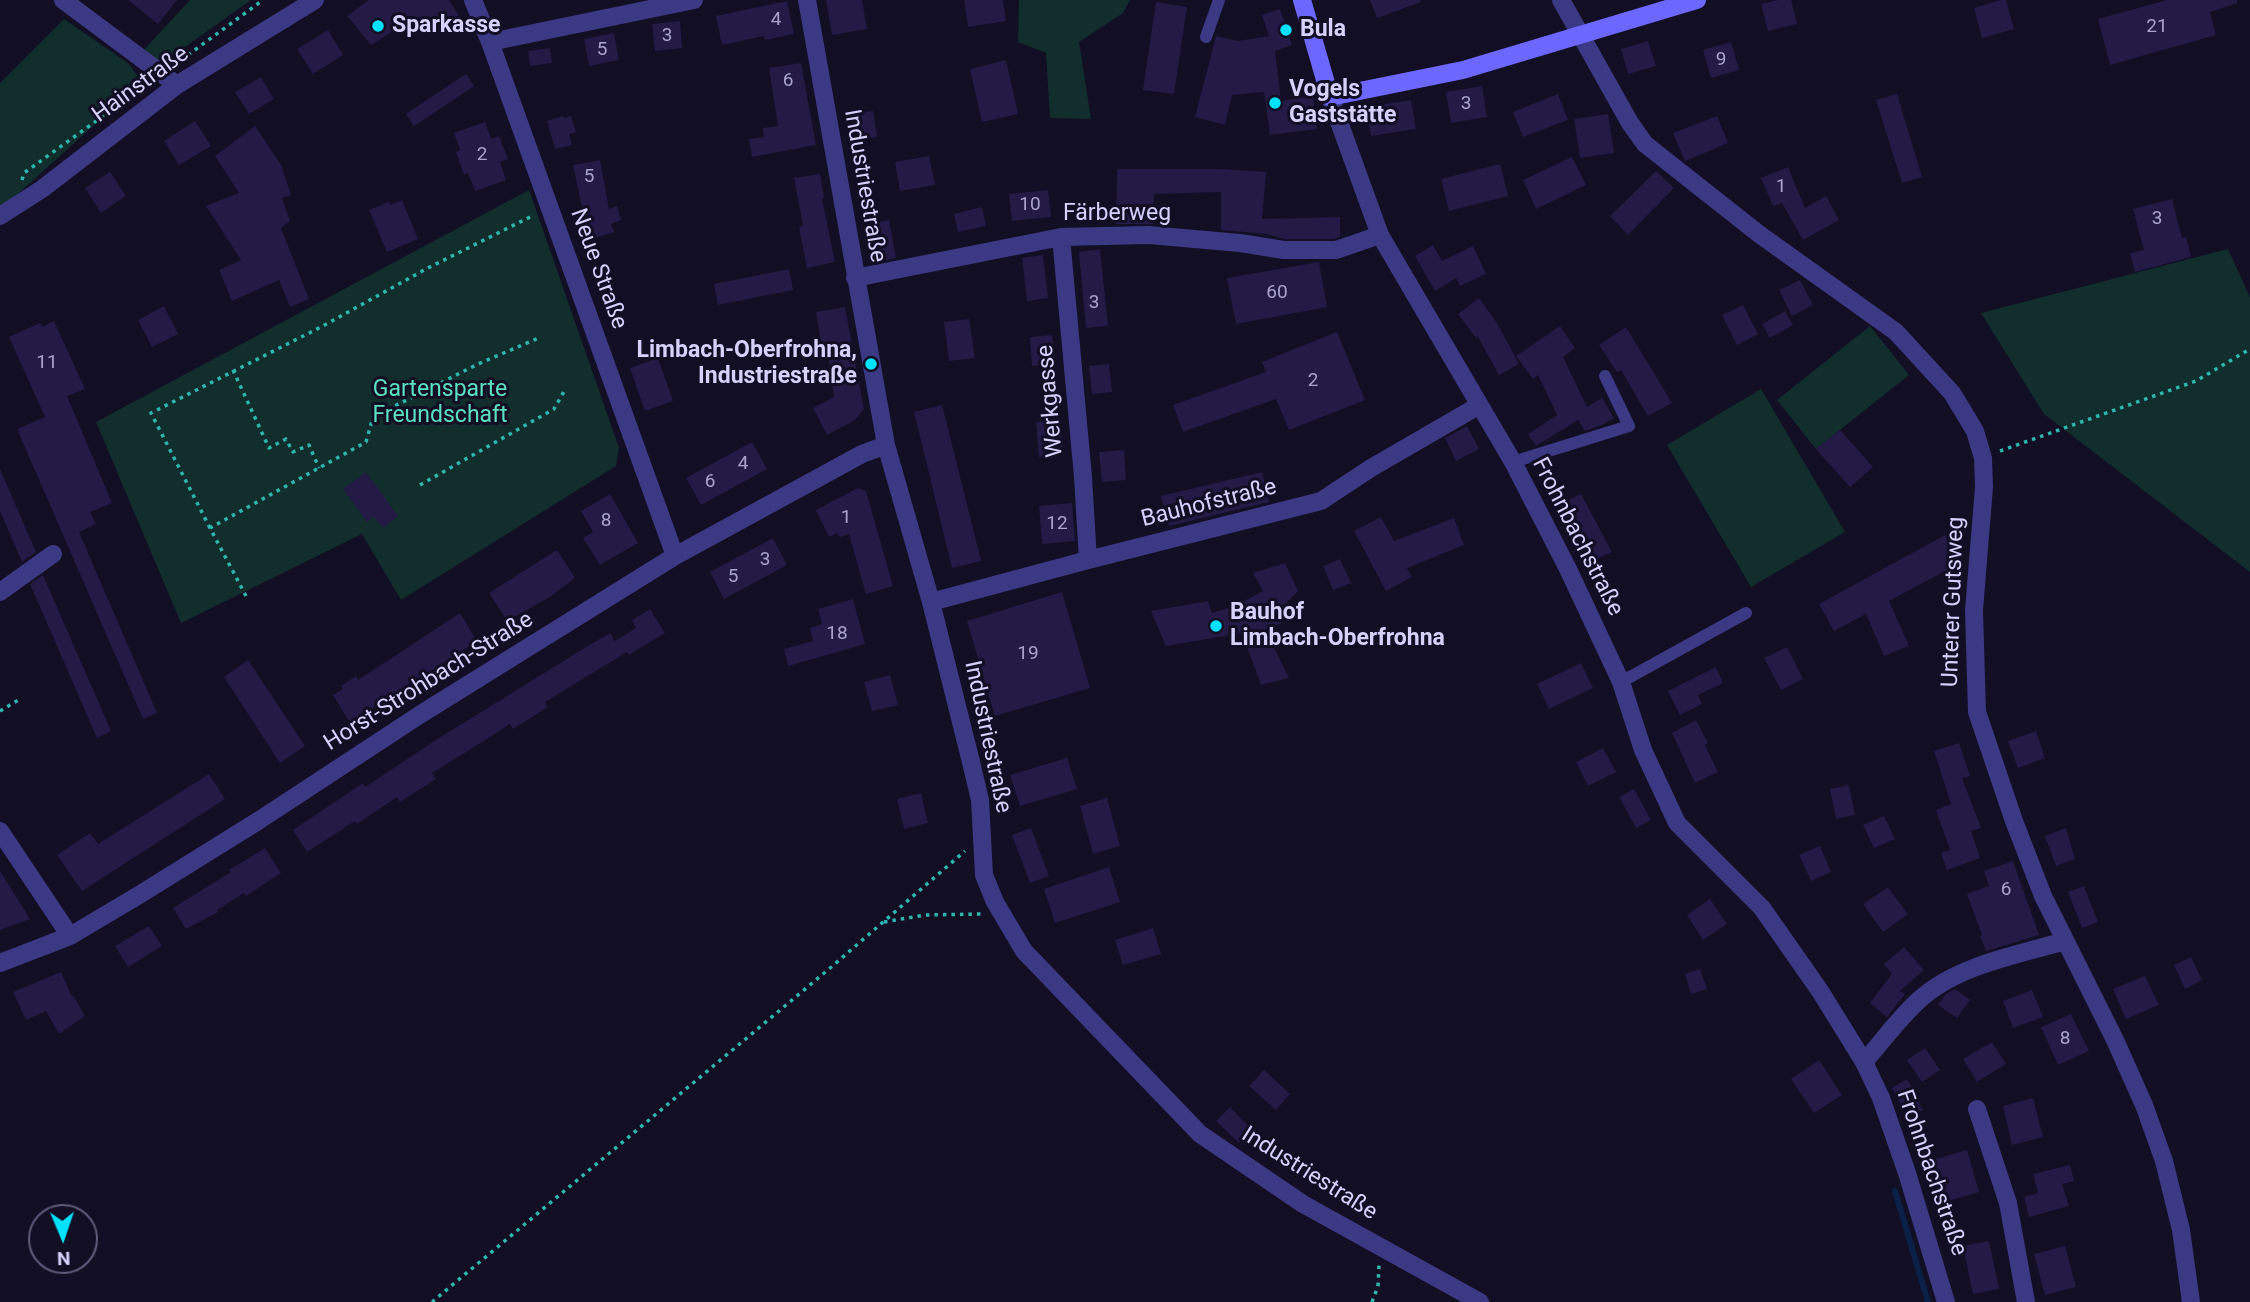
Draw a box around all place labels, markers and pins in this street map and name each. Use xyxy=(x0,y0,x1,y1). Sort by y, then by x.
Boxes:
place label: Sparkasse xyxy=(392,12,500,40)
place label: Bula xyxy=(1300,16,1346,44)
marker: Sparkasse xyxy=(370,18,386,34)
marker: Bula xyxy=(1278,22,1294,38)
place label: Vogels Gaststätte xyxy=(1289,76,1396,130)
marker: Vogels Gaststätte xyxy=(1267,95,1283,111)
place label: Limbach-Oberfrohna, Industriestraße xyxy=(636,337,857,391)
marker: Limbach-Oberfrohna, Industriestraße xyxy=(863,356,879,372)
place label: Bauhof Limbach-Oberfrohna xyxy=(1230,599,1445,653)
marker: Bauhof Limbach-Oberfrohna xyxy=(1208,618,1224,634)

